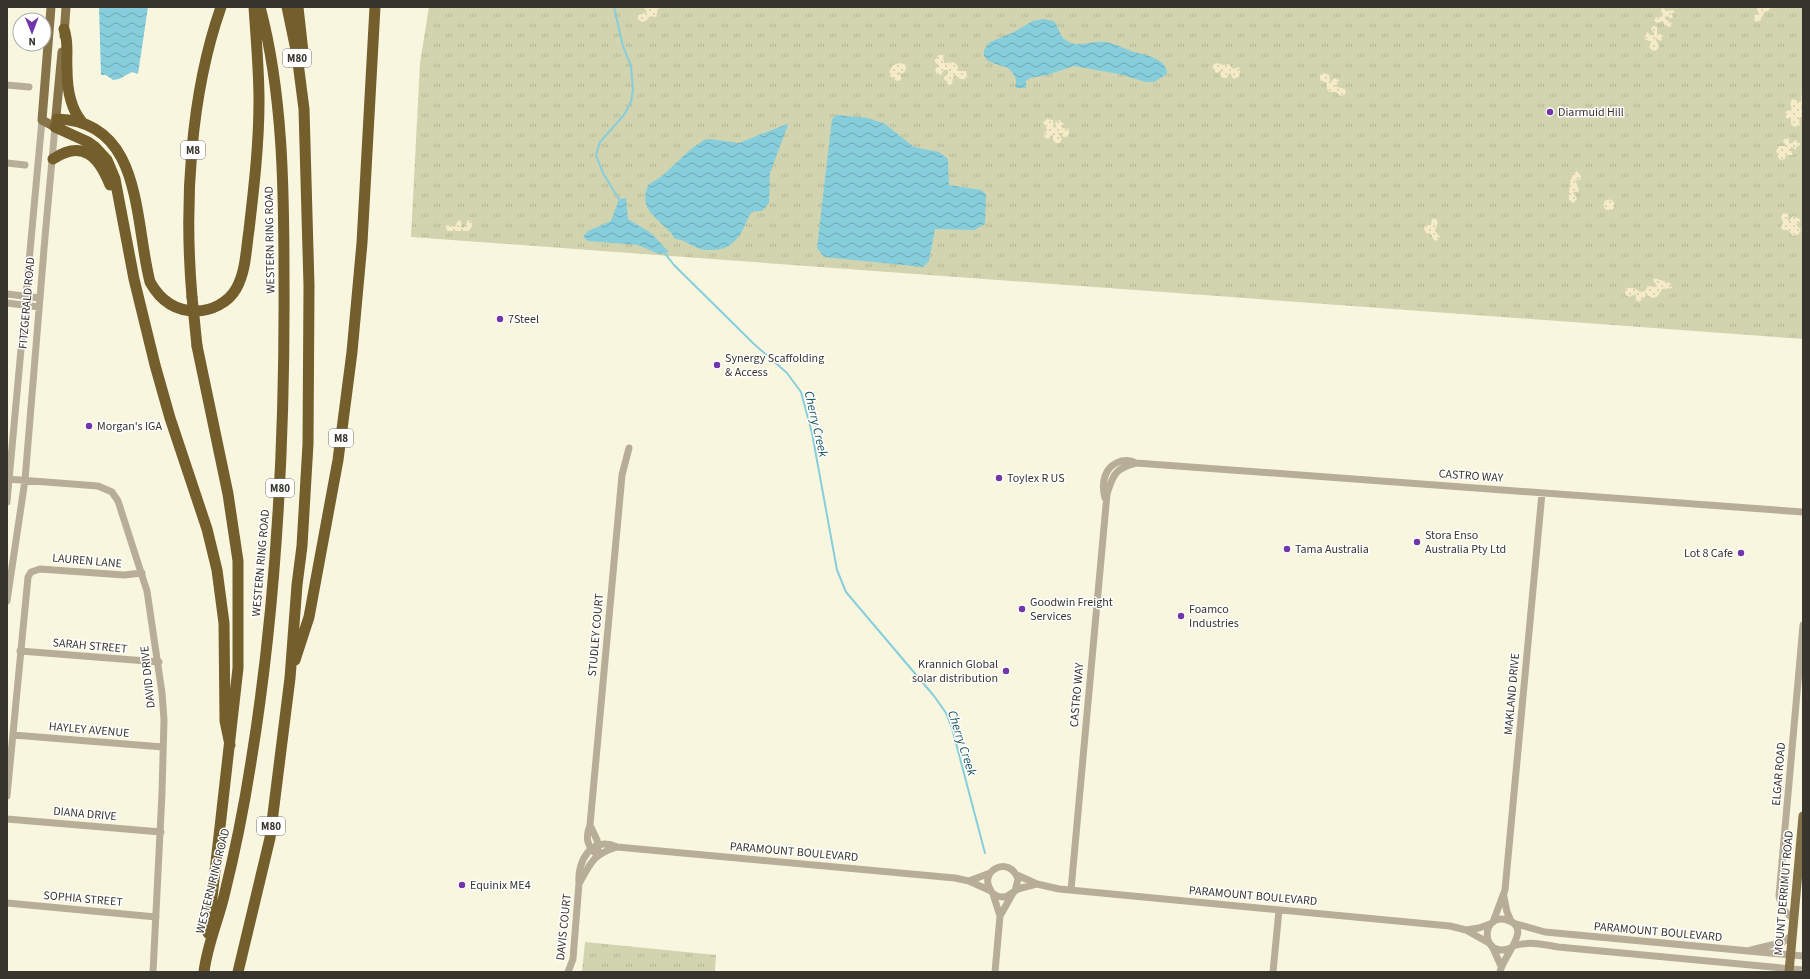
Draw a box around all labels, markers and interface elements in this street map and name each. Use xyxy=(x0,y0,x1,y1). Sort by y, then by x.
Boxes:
north arrow xyxy=(12,12,52,52)
text: N xyxy=(28,34,36,49)
road number: M80 xyxy=(283,49,311,67)
place label: Diarmuid Hill xyxy=(1558,104,1624,121)
marker: Diarmuid Hill xyxy=(1545,107,1555,117)
road number: M8 xyxy=(181,141,205,159)
street label: WESTERN RING ROAD xyxy=(261,186,279,294)
street label: FITZGERALD ROAD xyxy=(15,256,39,350)
place label: 7Steel xyxy=(508,311,539,328)
marker: 7Steel xyxy=(495,314,505,324)
place label: Synergy Scaffolding & Access xyxy=(725,350,824,381)
marker: Synergy Scaffolding & Access xyxy=(712,360,722,370)
water label: Cherry Creek xyxy=(800,389,833,460)
place label: Morgan's IGA xyxy=(97,418,162,435)
marker: Morgan's IGA xyxy=(84,421,94,431)
road number: M8 xyxy=(329,429,353,447)
street label: CASTRO WAY xyxy=(1438,465,1504,487)
place label: Toylex R US xyxy=(1007,470,1065,487)
marker: Toylex R US xyxy=(994,473,1004,483)
road number: M80 xyxy=(266,479,294,497)
street label: WESTERN RING ROAD xyxy=(248,509,274,617)
place label: Stora Enso Australia Pty Ltd xyxy=(1425,527,1506,558)
marker: Stora Enso Australia Pty Ltd xyxy=(1412,537,1422,547)
place label: Tama Australia xyxy=(1295,541,1369,558)
marker: Tama Australia xyxy=(1282,544,1292,554)
place label: Lot 8 Cafe xyxy=(1684,545,1733,562)
marker: Lot 8 Cafe xyxy=(1736,548,1746,558)
street label: LAUREN LANE xyxy=(52,549,122,573)
street label: STUDLEY COURT xyxy=(584,592,608,677)
place label: Goodwin Freight Services xyxy=(1030,594,1113,625)
place label: Foamco Industries xyxy=(1189,601,1239,632)
marker: Goodwin Freight Services xyxy=(1017,604,1027,614)
marker: Foamco Industries xyxy=(1176,611,1186,621)
street label: SARAH STREET xyxy=(52,634,129,658)
street label: DAVID DRIVE xyxy=(136,645,160,709)
street label: MAKLAND DRIVE xyxy=(1500,652,1524,736)
place label: Krannich Global solar distribution xyxy=(912,656,998,687)
street label: CASTRO WAY xyxy=(1066,662,1088,728)
marker: Krannich Global solar distribution xyxy=(1001,666,1011,676)
water label: Cherry Creek xyxy=(943,708,981,779)
street label: HAYLEY AVENUE xyxy=(48,718,130,742)
street label: ELGAR ROAD xyxy=(1768,742,1790,806)
street label: DIANA DRIVE xyxy=(53,803,117,825)
road number: M80 xyxy=(257,817,285,835)
street label: WESTERN RING ROAD xyxy=(192,827,234,935)
street label: MOUNT DERRIMUT ROAD xyxy=(1770,830,1798,956)
street label: PARAMOUNT BOULEVARD xyxy=(729,838,859,866)
place label: Equinix ME4 xyxy=(470,877,531,894)
marker: Equinix ME4 xyxy=(457,880,467,890)
street label: PARAMOUNT BOULEVARD xyxy=(1188,882,1318,910)
street label: SOPHIA STREET xyxy=(43,887,124,911)
street label: DAVIS COURT xyxy=(552,892,576,961)
street label: PARAMOUNT BOULEVARD xyxy=(1593,918,1723,946)

